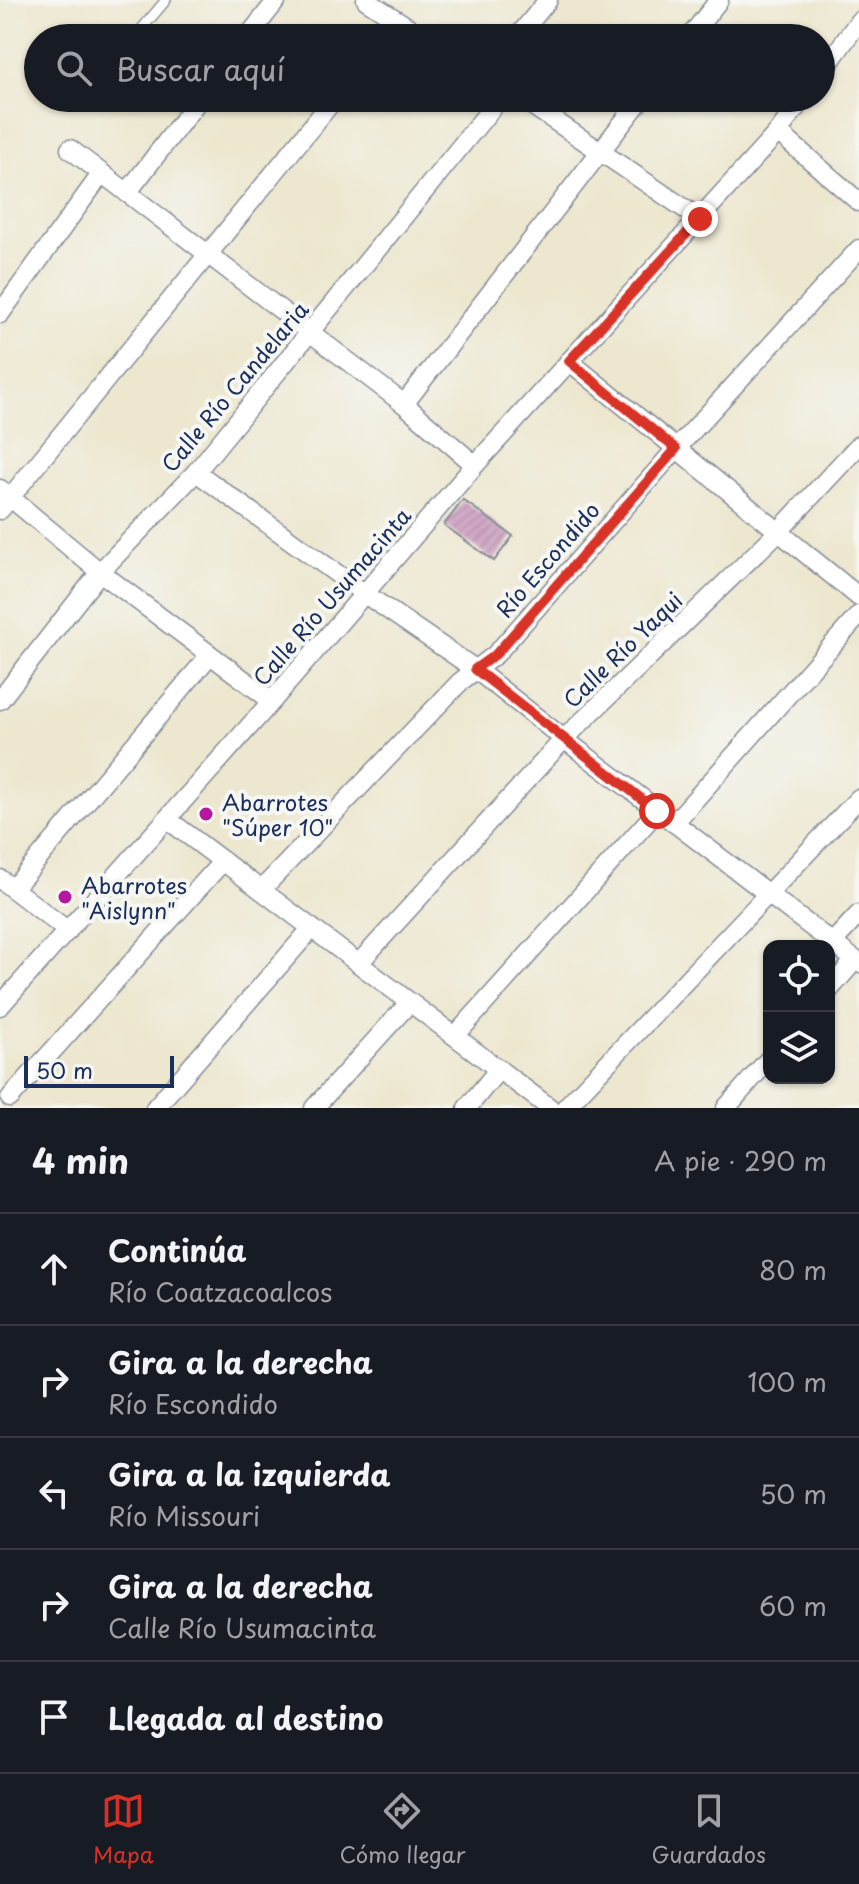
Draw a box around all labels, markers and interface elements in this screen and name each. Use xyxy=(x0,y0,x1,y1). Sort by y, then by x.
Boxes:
search box xyxy=(24,24,835,112)
icon: search xyxy=(52,46,96,90)
text: Buscar aquí xyxy=(116,46,285,91)
route end xyxy=(682,201,718,237)
street label: Calle Río Candelaria xyxy=(153,293,316,479)
street label: Río Escondido xyxy=(487,494,607,624)
street label: Calle Río Usumacinta xyxy=(244,499,418,692)
street label: Calle Río Yaqui xyxy=(555,583,689,715)
place label: Abarrotes "Súper 10" xyxy=(222,785,333,843)
route start xyxy=(639,793,675,829)
marker: Abarrotes "Súper 10" xyxy=(197,805,215,823)
place label: Abarrotes "Aislynn" xyxy=(81,868,187,926)
marker: Abarrotes "Aislynn" xyxy=(56,888,74,906)
map controls xyxy=(763,940,835,1084)
button: locate xyxy=(763,940,835,1012)
button: layers xyxy=(763,1012,835,1084)
scale bar xyxy=(24,1052,174,1088)
text: 50 m xyxy=(36,1053,93,1086)
text: 4 min xyxy=(32,1134,129,1186)
text: A pie · 290 m xyxy=(654,1141,827,1180)
text: Continúa xyxy=(108,1227,247,1272)
icon: ahead xyxy=(32,1247,76,1291)
text: 80 m xyxy=(759,1250,827,1289)
text: Río Coatzacoalcos xyxy=(108,1272,332,1311)
text: Gira a la derecha xyxy=(108,1339,373,1384)
icon: right xyxy=(32,1359,76,1403)
text: 100 m xyxy=(747,1362,827,1401)
text: Río Escondido xyxy=(108,1384,278,1423)
text: Gira a la izquierda xyxy=(108,1451,391,1496)
icon: left xyxy=(32,1471,76,1515)
text: 50 m xyxy=(760,1474,827,1513)
text: Río Missouri xyxy=(108,1496,260,1535)
text: Gira a la derecha xyxy=(108,1563,373,1608)
icon: right xyxy=(32,1583,76,1627)
text: 60 m xyxy=(759,1586,827,1625)
text: Calle Río Usumacinta xyxy=(108,1608,376,1647)
icon: arrive xyxy=(32,1695,76,1739)
text: Llegada al destino xyxy=(108,1695,383,1740)
tab: Mapa xyxy=(93,1789,154,1870)
tab: Cómo llegar xyxy=(340,1789,465,1870)
tab: Guardados xyxy=(651,1789,766,1870)

